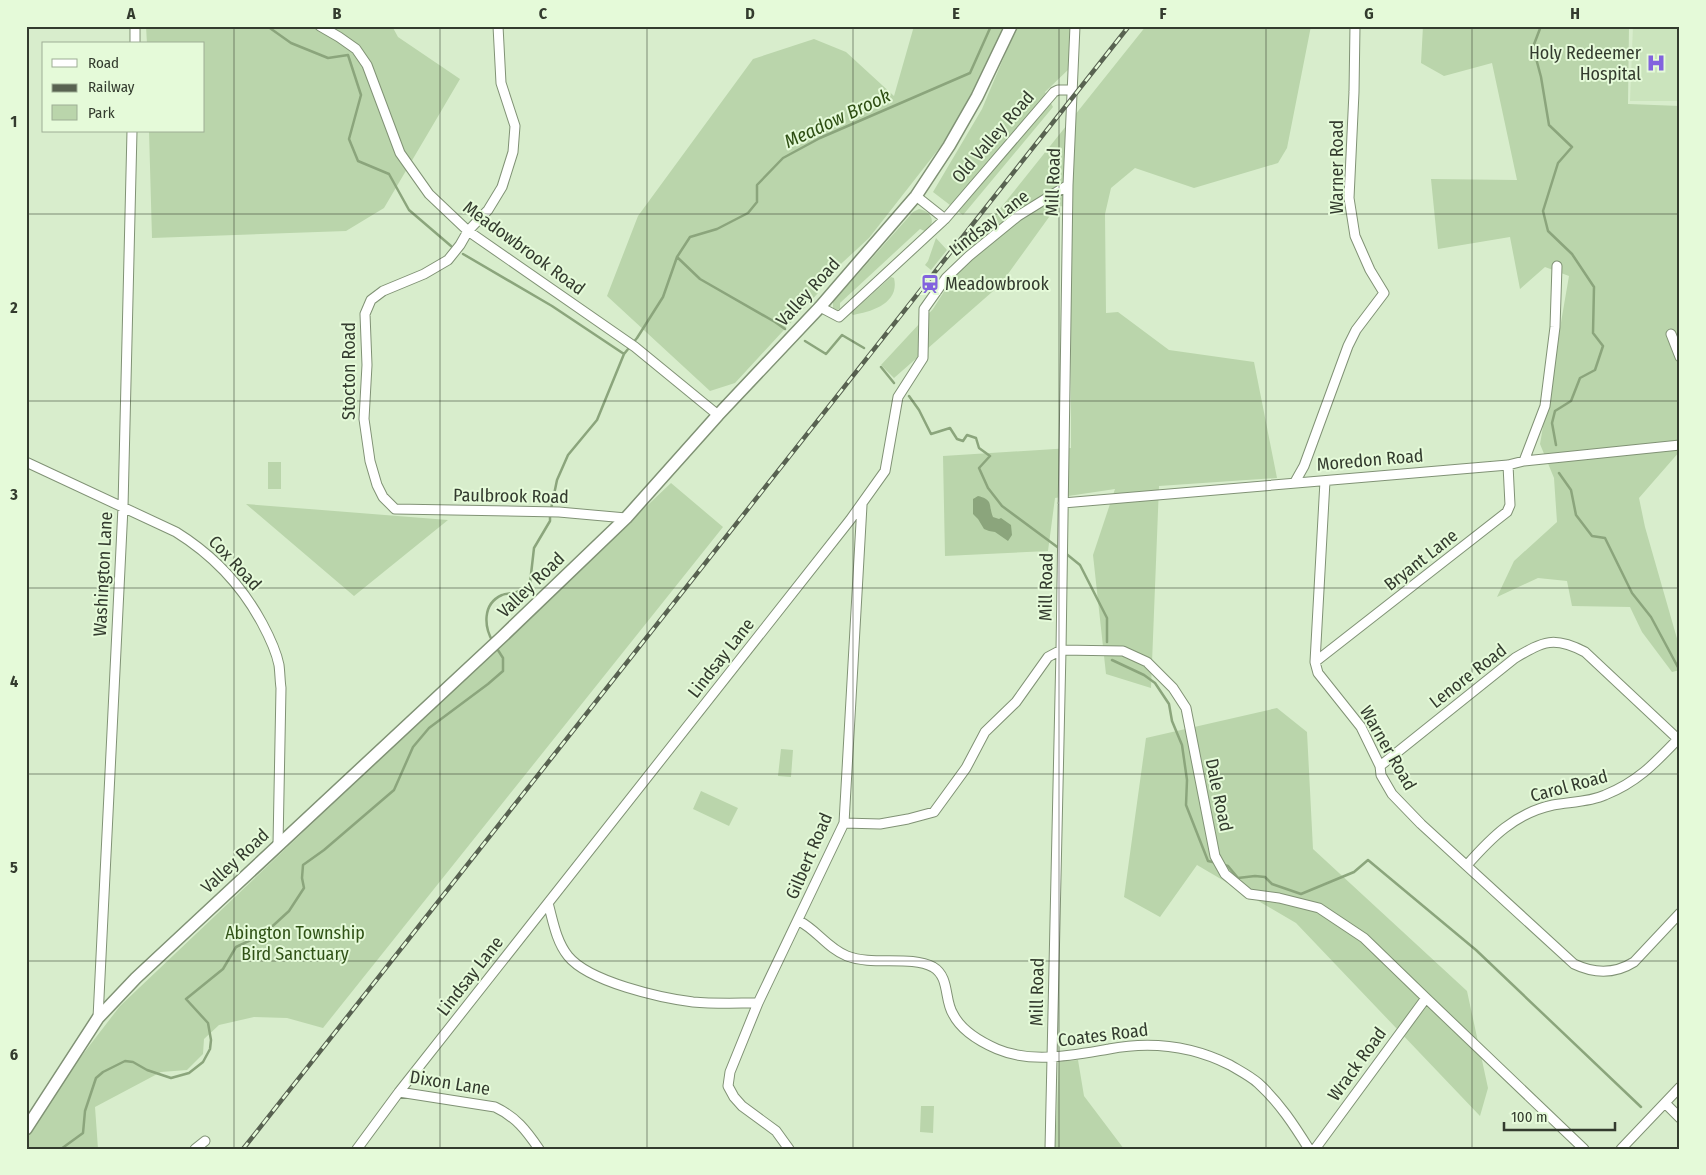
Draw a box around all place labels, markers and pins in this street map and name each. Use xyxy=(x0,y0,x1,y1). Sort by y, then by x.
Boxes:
place label: Holy Redeemer Hospital xyxy=(1529,42,1642,85)
hospital icon: Holy Redeemer Hospital xyxy=(1645,52,1667,74)
station icon: Meadowbrook xyxy=(919,273,941,295)
place label: Meadowbrook xyxy=(945,273,1050,295)

